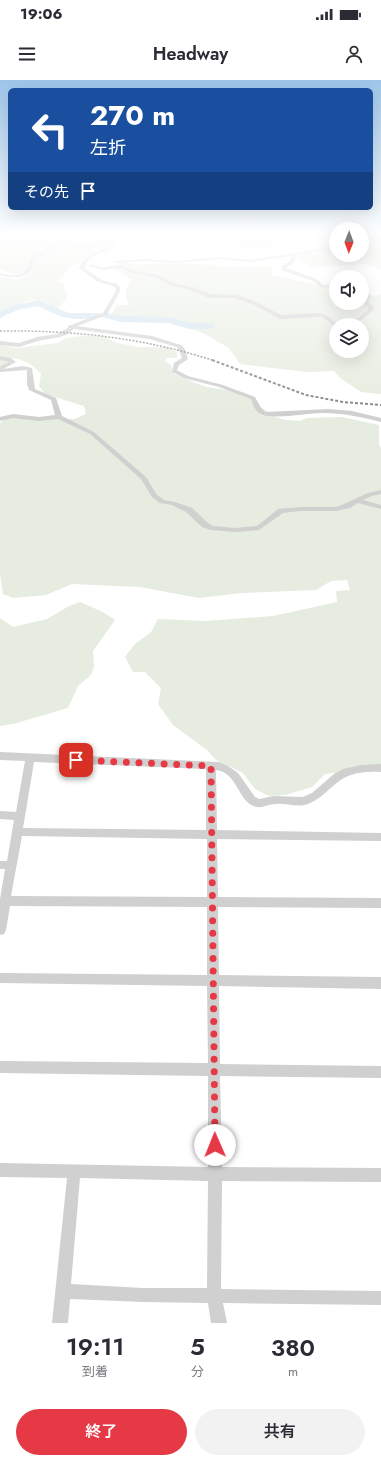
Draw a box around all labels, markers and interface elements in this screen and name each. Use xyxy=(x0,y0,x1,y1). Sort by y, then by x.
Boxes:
text: 19:06 xyxy=(20,3,62,25)
text: Headway xyxy=(153,41,228,67)
icon: menu xyxy=(16,43,38,65)
icon: person xyxy=(343,43,365,65)
text: 270 m xyxy=(90,95,175,136)
icon: left xyxy=(24,104,76,156)
text: 左折 xyxy=(90,135,126,161)
icon: arrive xyxy=(77,180,99,202)
text: その先 xyxy=(24,181,69,203)
north arrow xyxy=(329,222,369,262)
map controls xyxy=(329,222,369,358)
button: sound xyxy=(329,270,369,310)
button: layers xyxy=(329,318,369,358)
pin xyxy=(59,743,93,777)
icon: arrive xyxy=(65,749,87,771)
position arrow xyxy=(194,1124,236,1166)
text: 19:11 xyxy=(66,1329,124,1364)
text: 5 xyxy=(190,1329,205,1364)
text: 380 xyxy=(271,1330,315,1365)
text: 到着 xyxy=(82,1362,108,1381)
text: 分 xyxy=(191,1362,204,1381)
text: m xyxy=(288,1362,298,1381)
button: 終了 xyxy=(16,1409,187,1455)
button: 共有 xyxy=(195,1409,365,1455)

